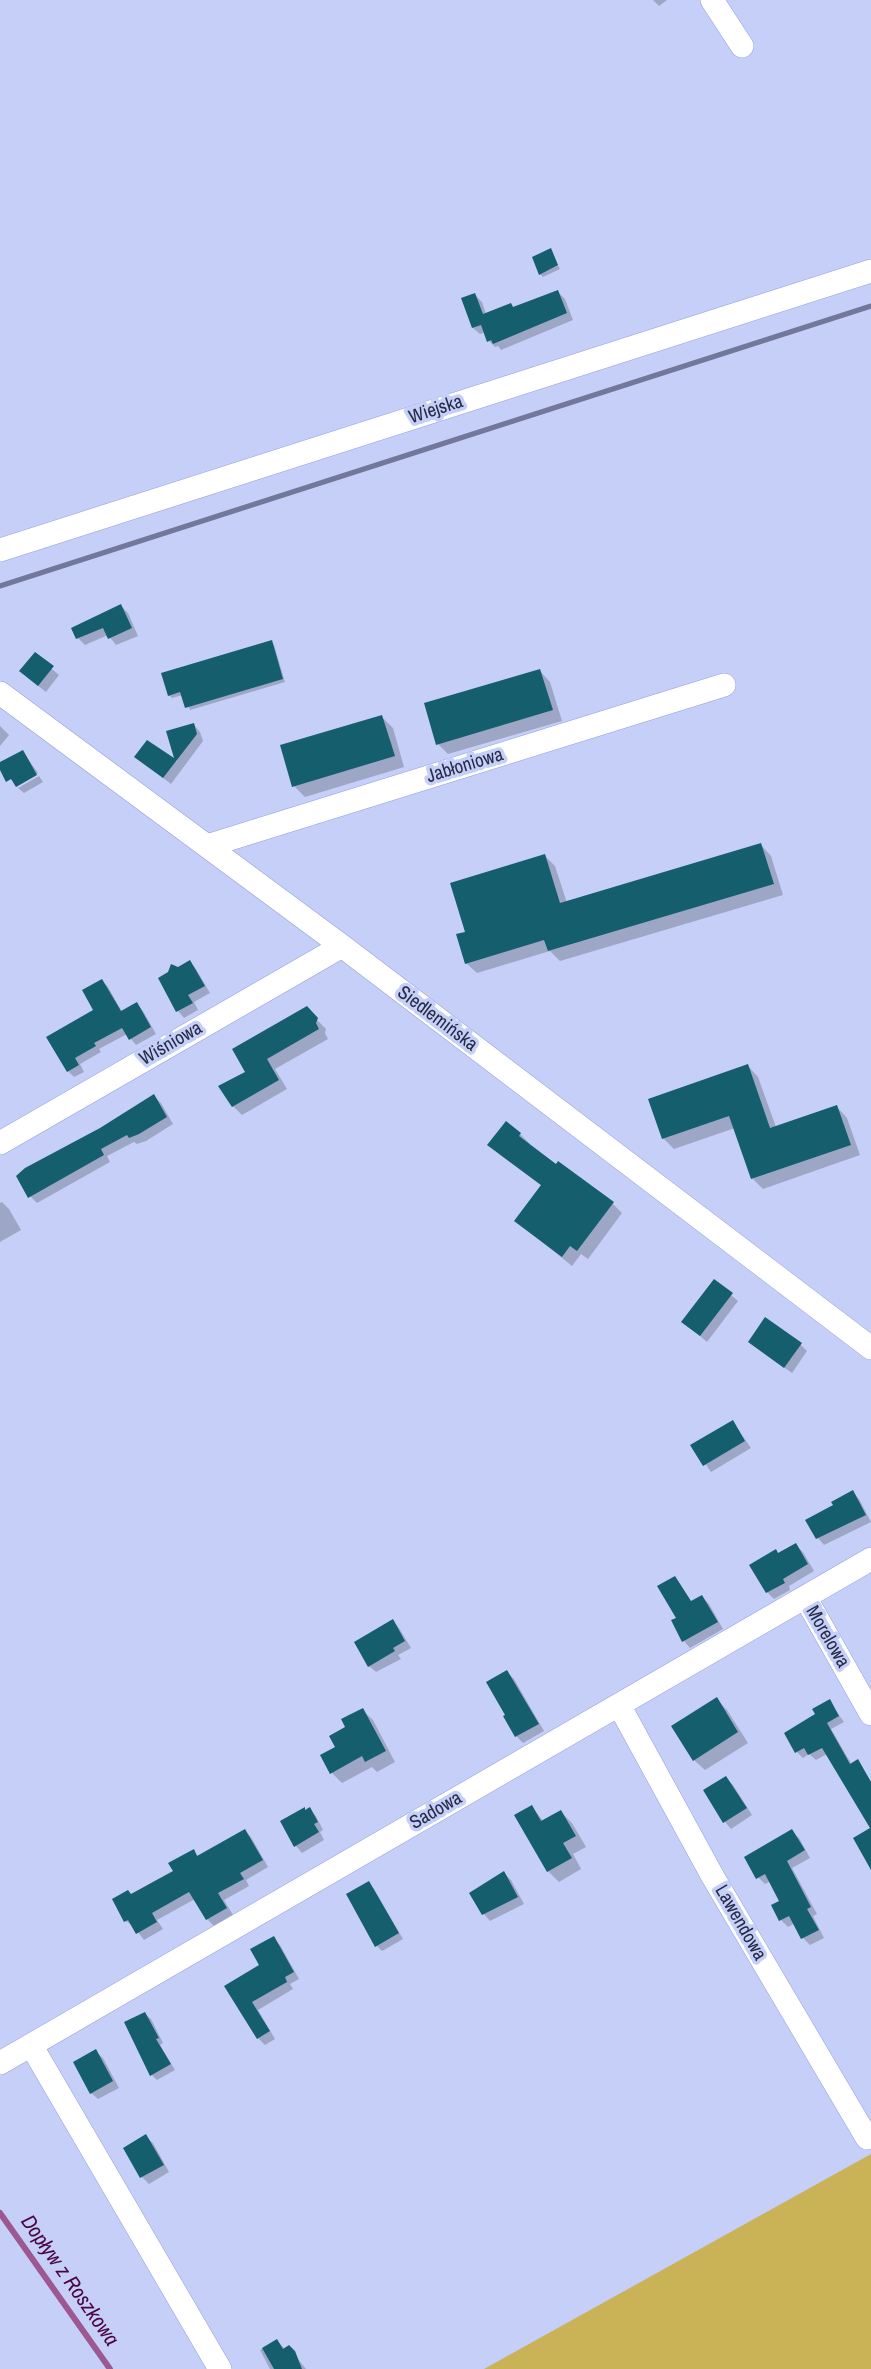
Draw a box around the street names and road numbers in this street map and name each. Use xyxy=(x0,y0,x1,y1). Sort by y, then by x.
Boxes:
street label: Wiejska xyxy=(406,391,466,429)
street label: Jabłoniowa xyxy=(424,744,506,788)
street label: Siedlemińska xyxy=(392,981,482,1057)
street label: Wiśniowa xyxy=(136,1017,206,1071)
street label: Morelowa xyxy=(800,1602,854,1672)
street label: Sadowa xyxy=(406,1787,466,1835)
street label: Lawendowa xyxy=(709,1881,771,1965)

